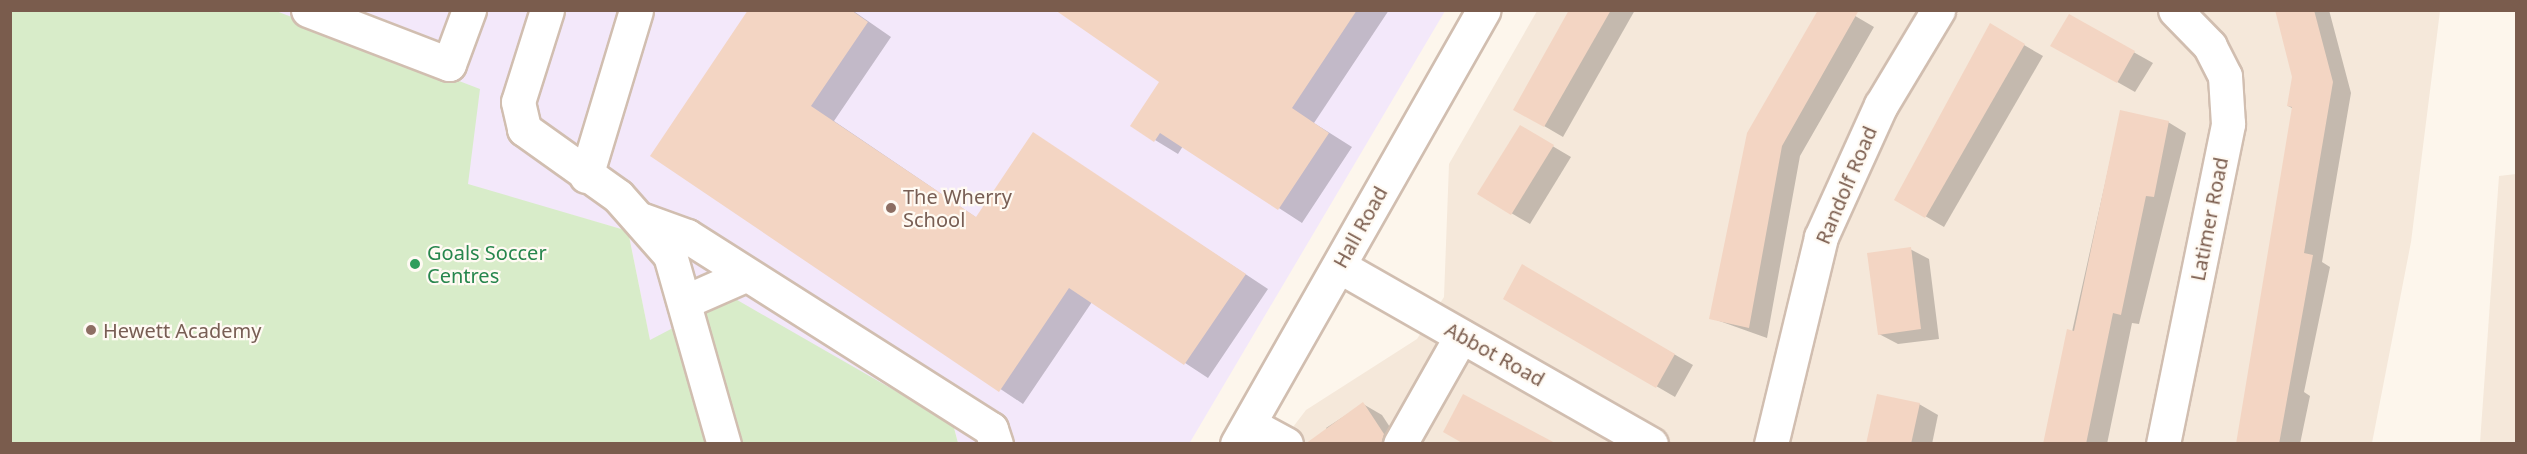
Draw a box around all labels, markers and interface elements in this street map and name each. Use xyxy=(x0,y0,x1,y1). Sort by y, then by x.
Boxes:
street label: Randolf Road xyxy=(1810,122,1882,248)
street label: Latimer Road xyxy=(2185,155,2233,283)
street label: Hall Road xyxy=(1328,182,1392,272)
place label: The Wherry School xyxy=(903,184,1012,231)
marker: The Wherry School xyxy=(884,201,898,215)
place label: Goals Soccer Centres xyxy=(427,240,547,287)
marker: Goals Soccer Centres xyxy=(408,257,422,271)
street label: Abbot Road xyxy=(1441,317,1549,391)
place label: Hewett Academy xyxy=(103,318,261,342)
marker: Hewett Academy xyxy=(84,323,98,337)

